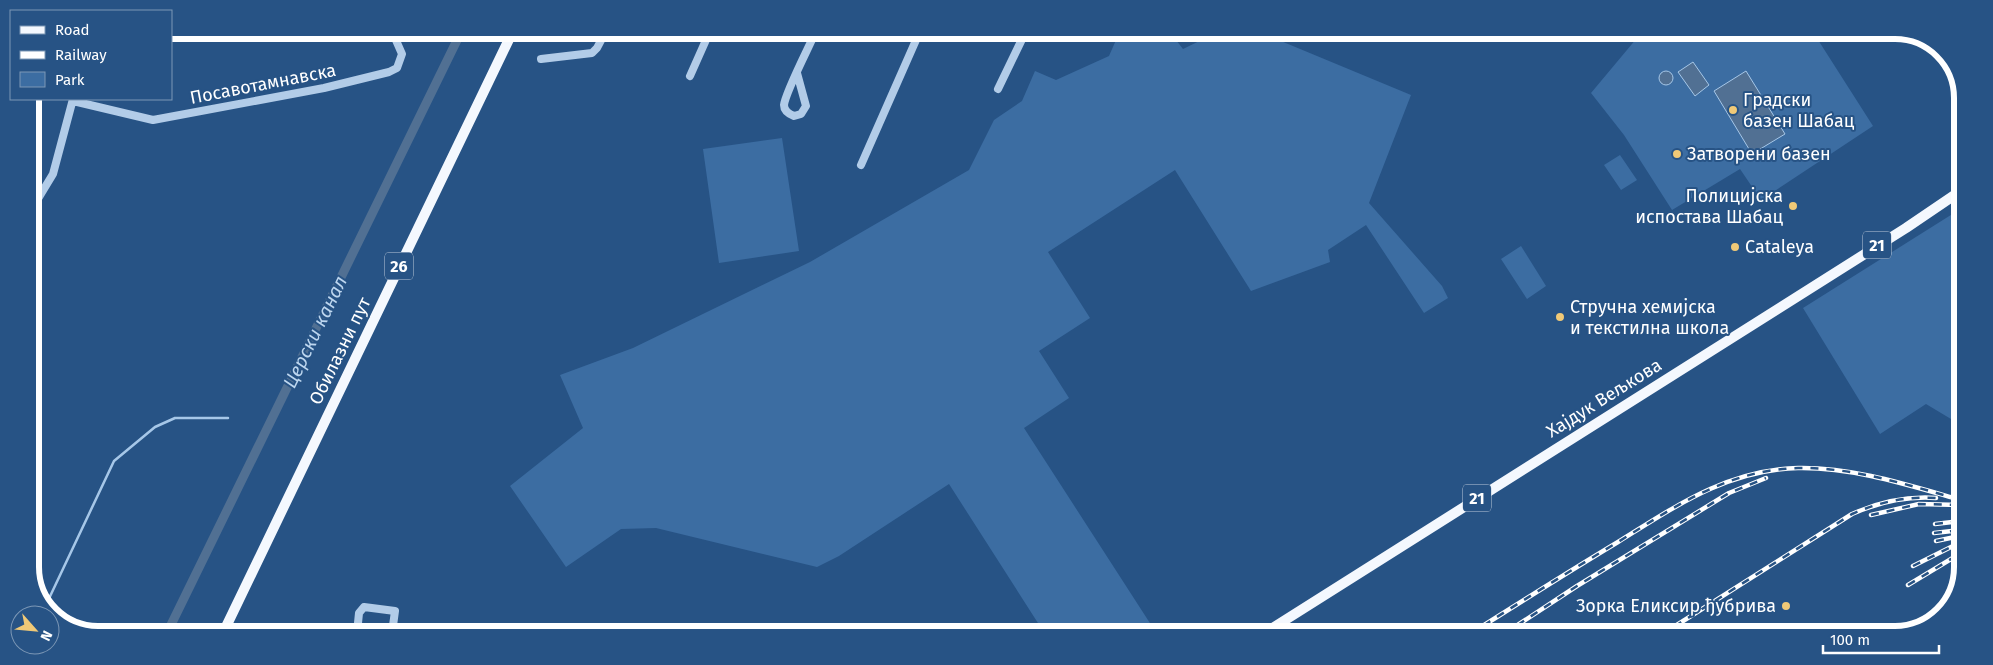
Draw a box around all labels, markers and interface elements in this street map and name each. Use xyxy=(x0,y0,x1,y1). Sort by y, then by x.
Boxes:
legend xyxy=(10,10,172,100)
text: Road xyxy=(55,21,90,39)
text: Railway xyxy=(55,46,107,64)
street label: Посавотамнавска xyxy=(188,59,338,109)
text: Park xyxy=(55,71,85,89)
place label: Градски базен Шабац xyxy=(1743,89,1855,132)
marker: Градски базен Шабац xyxy=(1727,104,1739,116)
place label: Затворени базен xyxy=(1687,143,1831,165)
marker: Затворени базен xyxy=(1671,148,1683,160)
place label: Полицијска испостава Шабац xyxy=(1635,185,1783,228)
marker: Полицијска испостава Шабац xyxy=(1787,200,1799,212)
road number: 21 xyxy=(1863,232,1891,258)
place label: Cataleya xyxy=(1745,236,1814,258)
marker: Cataleya xyxy=(1729,241,1741,253)
road number: 26 xyxy=(385,252,413,280)
water label: Церски канал xyxy=(278,272,352,392)
street label: Обилазни пут xyxy=(305,293,376,408)
place label: Стручна хемијска и текстилна школа xyxy=(1570,296,1729,339)
marker: Стручна хемијска и текстилна школа xyxy=(1554,311,1566,323)
street label: Хајдук Вељкова xyxy=(1542,354,1666,442)
road number: 21 xyxy=(1463,484,1491,512)
place label: Зорка Еликсир ђубрива xyxy=(1576,595,1776,617)
marker: Зорка Еликсир ђубрива xyxy=(1780,600,1792,612)
north arrow xyxy=(10,605,60,655)
scale bar xyxy=(1823,622,1939,654)
text: N xyxy=(36,628,56,644)
text: 100 m xyxy=(1830,631,1870,649)

